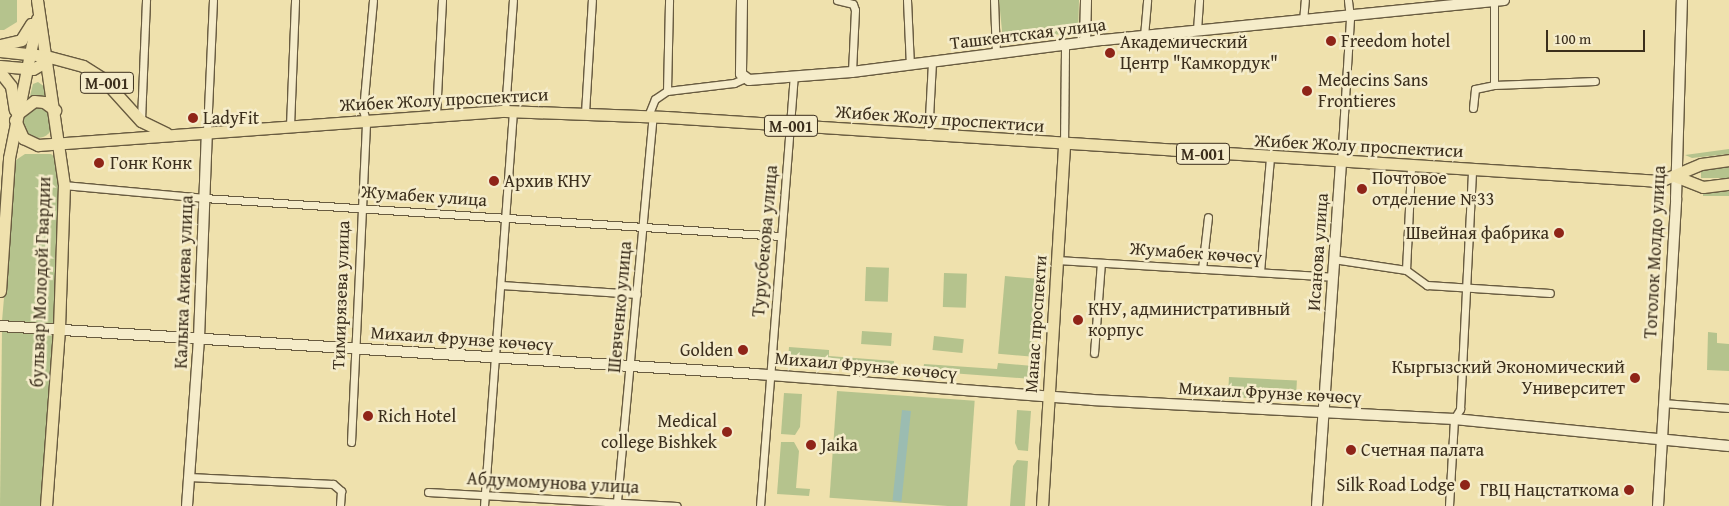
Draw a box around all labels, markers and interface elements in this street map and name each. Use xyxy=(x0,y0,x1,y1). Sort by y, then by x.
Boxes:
street label: Ташкентская улица xyxy=(949,14,1107,54)
scale bar xyxy=(1549,20,1648,52)
text: 100 m xyxy=(1554,28,1591,49)
place label: Freedom hotel xyxy=(1341,30,1450,52)
place label: Академический Центр "Камкордук" xyxy=(1120,32,1278,74)
marker: Freedom hotel xyxy=(1325,35,1337,47)
marker: Академический Центр "Камкордук" xyxy=(1104,47,1116,59)
road number: М-001 xyxy=(80,70,134,96)
place label: Medecins Sans Frontieres xyxy=(1318,70,1428,112)
street label: Жибек Жолу проспектиси xyxy=(339,84,549,116)
marker: Medecins Sans Frontieres xyxy=(1300,84,1314,98)
street label: Жибек Жолу проспектиси xyxy=(835,101,1045,137)
place label: LadyFit xyxy=(203,107,259,129)
marker: LadyFit xyxy=(187,112,199,124)
road number: М-001 xyxy=(764,112,818,140)
street label: Жибек Жолу проспектиси xyxy=(1254,130,1464,162)
road number: М-001 xyxy=(1176,140,1230,168)
place label: Гонк Конк xyxy=(110,152,192,174)
marker: Гонк Конк xyxy=(92,156,106,170)
street label: Турусбекова улица xyxy=(748,164,782,318)
street label: Тоголок Молдо улица xyxy=(1640,165,1670,339)
place label: Почтовое отделение №33 xyxy=(1372,168,1494,210)
place label: Архив КНУ xyxy=(504,170,591,192)
marker: Архив КНУ xyxy=(488,175,500,187)
street label: бульвар Молодой Гвардии xyxy=(27,176,55,388)
street label: Жумабек улица xyxy=(360,181,488,211)
marker: Почтовое отделение №33 xyxy=(1356,183,1368,195)
street label: Исанова улица xyxy=(1303,192,1333,312)
street label: Калыка Акиева улица xyxy=(170,195,198,369)
street label: Тимирязева улица xyxy=(328,220,354,370)
place label: Швейная фабрика xyxy=(1406,222,1549,244)
marker: Швейная фабрика xyxy=(1553,227,1565,239)
street label: Жумабек көчөсү xyxy=(1129,238,1263,268)
street label: Шевченко улица xyxy=(603,240,637,374)
street label: Манас проспекти xyxy=(1020,254,1052,394)
place label: КНУ, административный корпус xyxy=(1088,299,1290,342)
marker: КНУ, административный корпус xyxy=(1072,314,1084,326)
street label: Михаил Фрунзе көчөсү xyxy=(370,322,554,356)
place label: Golden xyxy=(680,339,733,361)
marker: Golden xyxy=(737,344,749,356)
street label: Михаил Фрунзе көчөсү xyxy=(774,347,958,385)
place label: Кыргызский Экономический Университет xyxy=(1392,357,1625,399)
marker: Кыргызский Экономический Университет xyxy=(1629,372,1641,384)
street label: Михаил Фрунзе көчөсү xyxy=(1178,377,1362,409)
place label: Rich Hotel xyxy=(378,405,456,427)
marker: Rich Hotel xyxy=(362,410,374,422)
place label: Medical college Bishkek xyxy=(601,411,717,454)
marker: Medical college Bishkek xyxy=(721,426,733,438)
place label: Jaika xyxy=(821,434,858,456)
marker: Jaika xyxy=(805,439,817,451)
place label: Счетная палата xyxy=(1361,439,1484,461)
marker: Счетная палата xyxy=(1345,444,1357,456)
street label: Абдумомунова улица xyxy=(466,468,640,498)
place label: Silk Road Lodge xyxy=(1336,474,1455,496)
marker: Silk Road Lodge xyxy=(1459,479,1471,491)
place label: ГВЦ Нацстаткома xyxy=(1480,479,1619,501)
marker: ГВЦ Нацстаткома xyxy=(1623,484,1635,496)

